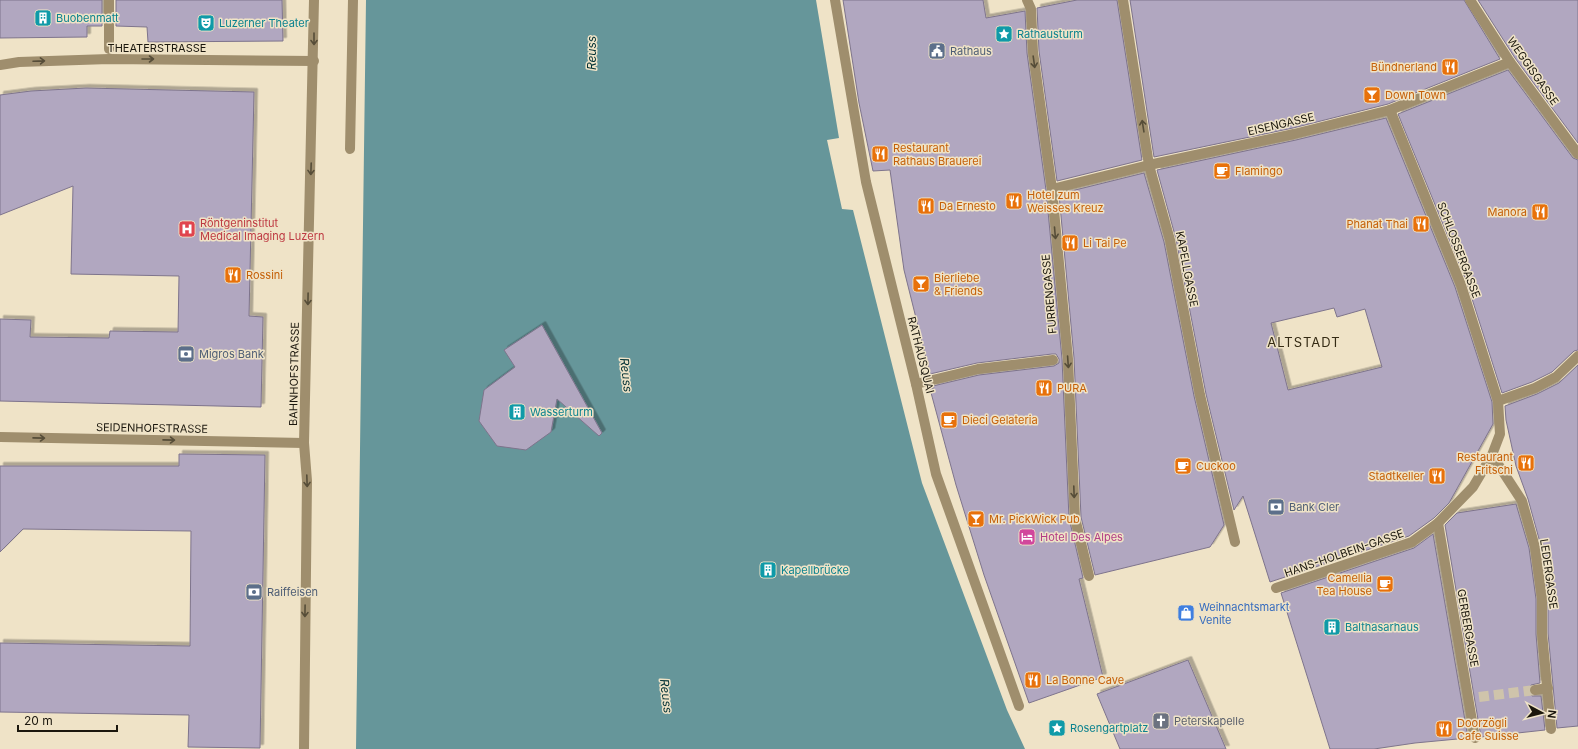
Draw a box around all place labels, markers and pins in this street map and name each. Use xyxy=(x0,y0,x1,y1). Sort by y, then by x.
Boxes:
building icon: Buobenmatt xyxy=(33,8,53,28)
place label: Buobenmatt xyxy=(56,11,119,25)
theatre icon: Luzerner Theater xyxy=(196,13,216,33)
place label: Luzerner Theater xyxy=(219,16,309,30)
place icon: Rathausturm xyxy=(994,24,1014,44)
place label: Rathausturm xyxy=(1017,27,1083,41)
public building icon: Rathaus xyxy=(927,41,947,61)
place label: Rathaus xyxy=(950,44,992,58)
restaurant icon: Bündnerland xyxy=(1440,57,1460,77)
place label: Bündnerland xyxy=(1371,60,1437,74)
bar icon: Down Town xyxy=(1362,85,1382,105)
place label: Down Town xyxy=(1385,88,1446,102)
place label: Restaurant Rathaus Brauerei xyxy=(893,141,981,168)
restaurant icon: Restaurant Rathaus Brauerei xyxy=(870,144,890,164)
cafe icon: Flamingo xyxy=(1212,161,1232,181)
place label: Flamingo xyxy=(1235,164,1283,178)
place label: Hotel zum Weisses Kreuz xyxy=(1027,188,1104,215)
restaurant icon: Hotel zum Weisses Kreuz xyxy=(1004,191,1024,211)
restaurant icon: Da Ernesto xyxy=(916,196,936,216)
place label: Da Ernesto xyxy=(939,199,996,213)
restaurant icon: Manora xyxy=(1530,202,1550,222)
place label: Manora xyxy=(1487,205,1527,219)
restaurant icon: Phanat Thai xyxy=(1411,214,1431,234)
place label: Röntgeninstitut Medical Imaging Luzern xyxy=(200,216,324,243)
place label: Phanat Thai xyxy=(1346,217,1408,231)
hospital icon: Röntgeninstitut Medical Imaging Luzern xyxy=(177,219,197,239)
restaurant icon: Li Tai Pe xyxy=(1060,233,1080,253)
place label: Li Tai Pe xyxy=(1083,236,1127,250)
restaurant icon: Rossini xyxy=(223,265,243,285)
place label: Rossini xyxy=(246,268,283,282)
place label: Bierliebe & Friends xyxy=(934,271,983,298)
bar icon: Bierliebe & Friends xyxy=(911,274,931,294)
bank icon: Migros Bank xyxy=(176,344,196,364)
place label: Migros Bank xyxy=(199,347,264,361)
restaurant icon: PURA xyxy=(1034,378,1054,398)
place label: PURA xyxy=(1057,381,1087,395)
building icon: Wasserturm xyxy=(507,402,527,422)
place label: Wasserturm xyxy=(530,405,593,419)
cafe icon: Dieci Gelateria xyxy=(939,410,959,430)
place label: Dieci Gelateria xyxy=(962,413,1038,427)
place label: Restaurant Fritschi xyxy=(1457,450,1513,477)
restaurant icon: Restaurant Fritschi xyxy=(1516,453,1536,473)
cafe icon: Cuckoo xyxy=(1173,456,1193,476)
place label: Cuckoo xyxy=(1196,459,1236,473)
restaurant icon: Stadtkeller xyxy=(1427,466,1447,486)
place label: Stadtkeller xyxy=(1369,469,1424,483)
bank icon: Bank Cler xyxy=(1266,497,1286,517)
place label: Bank Cler xyxy=(1289,500,1339,514)
bar icon: Mr. PickWick Pub xyxy=(966,509,986,529)
place label: Mr. PickWick Pub xyxy=(989,512,1080,526)
hotel icon: Hotel Des Alpes xyxy=(1017,527,1037,547)
place label: Hotel Des Alpes xyxy=(1040,530,1123,544)
building icon: Kapellbrücke xyxy=(758,560,778,580)
place label: Kapellbrücke xyxy=(781,563,849,577)
place label: Camellia Tea House xyxy=(1316,571,1372,598)
cafe icon: Camellia Tea House xyxy=(1375,574,1395,594)
bank icon: Raiffeisen xyxy=(244,582,264,602)
place label: Raiffeisen xyxy=(267,585,318,599)
place label: Weihnachtsmarkt Venite xyxy=(1199,600,1290,627)
shop icon: Weihnachtsmarkt Venite xyxy=(1176,603,1196,623)
building icon: Balthasarhaus xyxy=(1322,617,1342,637)
place label: Balthasarhaus xyxy=(1345,620,1419,634)
restaurant icon: La Bonne Cave xyxy=(1023,670,1043,690)
place label: La Bonne Cave xyxy=(1046,673,1124,687)
church icon: Peterskapelle xyxy=(1151,711,1171,731)
place label: Peterskapelle xyxy=(1174,714,1244,728)
place label: Doorzögli Cafe Suisse xyxy=(1457,716,1519,743)
place icon: Rosengartplatz xyxy=(1047,718,1067,738)
restaurant icon: Doorzögli Cafe Suisse xyxy=(1434,719,1454,739)
place label: Rosengartplatz xyxy=(1070,721,1148,735)

